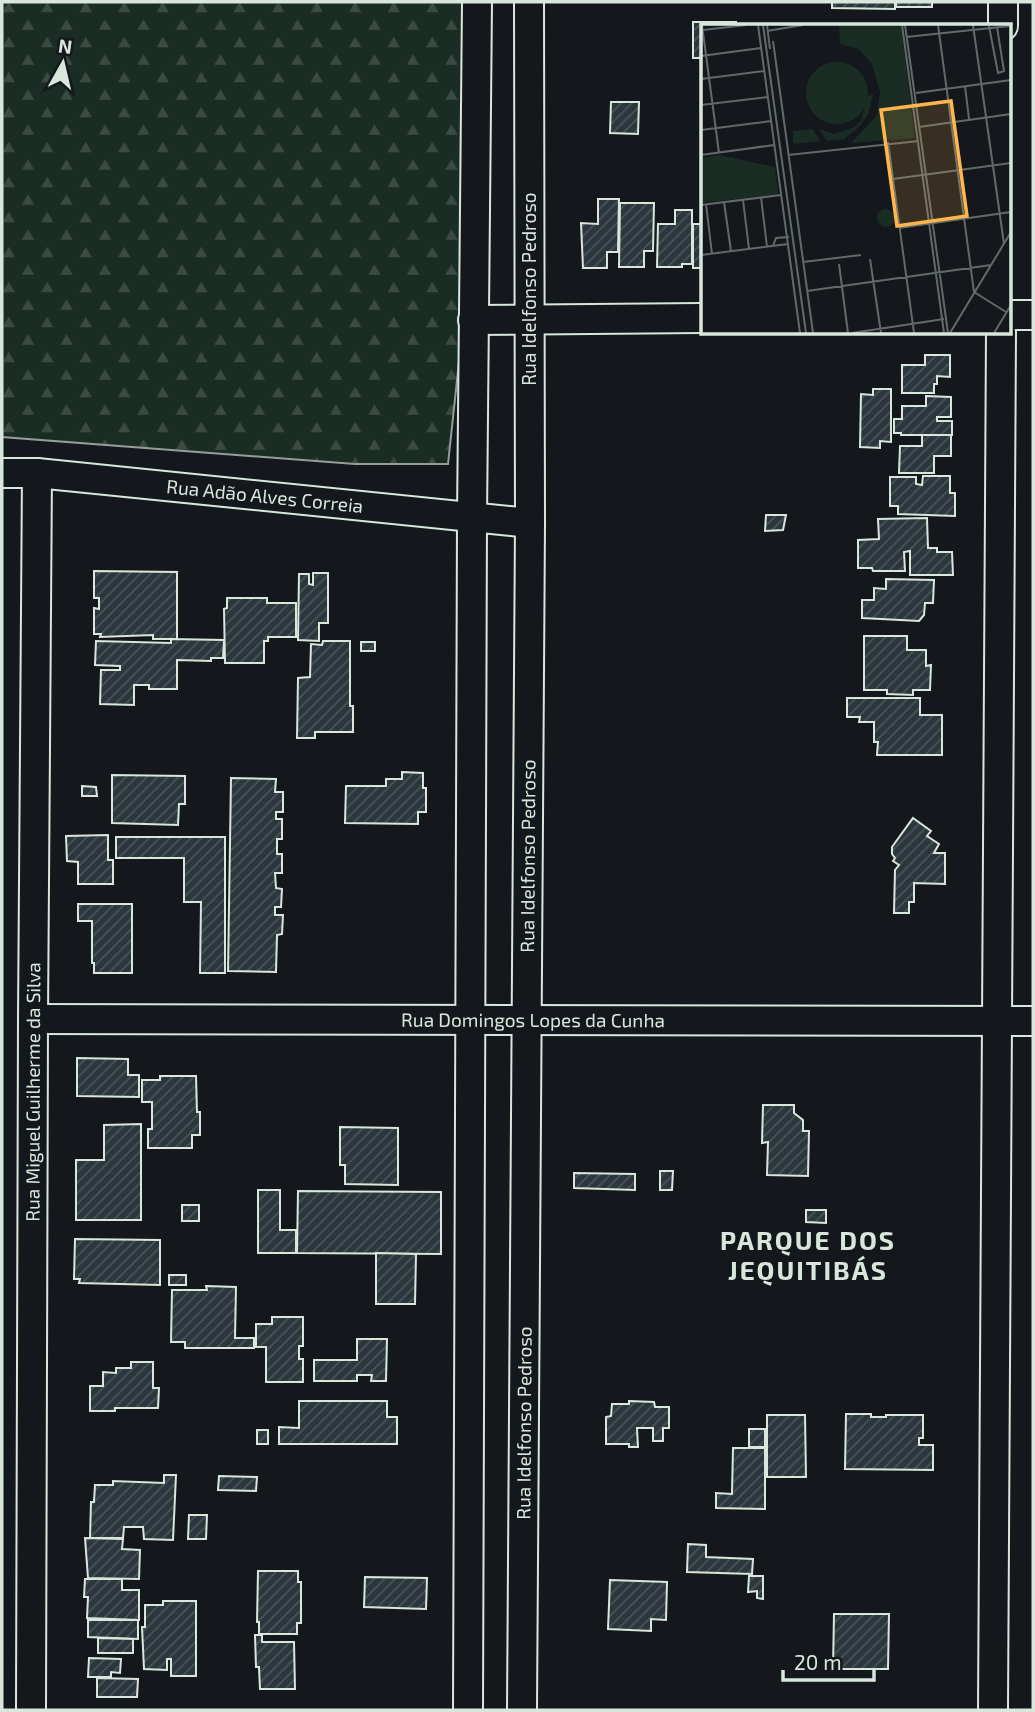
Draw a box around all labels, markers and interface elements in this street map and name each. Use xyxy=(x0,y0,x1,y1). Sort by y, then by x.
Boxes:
inset map xyxy=(701,24,1010,334)
north arrow xyxy=(28,28,98,98)
text: N xyxy=(57,33,74,58)
street label: Rua Idelfonso Pedroso xyxy=(517,192,540,386)
street label: Rua Adão Alves Correia xyxy=(165,474,364,517)
street label: Rua Idelfonso Pedroso xyxy=(515,759,539,953)
street label: Rua Miguel Guilherme da Silva xyxy=(20,962,44,1222)
street label: Rua Domingos Lopes da Cunha xyxy=(401,1008,665,1031)
district label: PARQUE DOS JEQUITIBÁS xyxy=(720,1224,896,1286)
street label: Rua Idelfonso Pedroso xyxy=(511,1326,536,1520)
scale bar xyxy=(783,1638,874,1682)
text: 20 m xyxy=(794,1649,842,1674)

